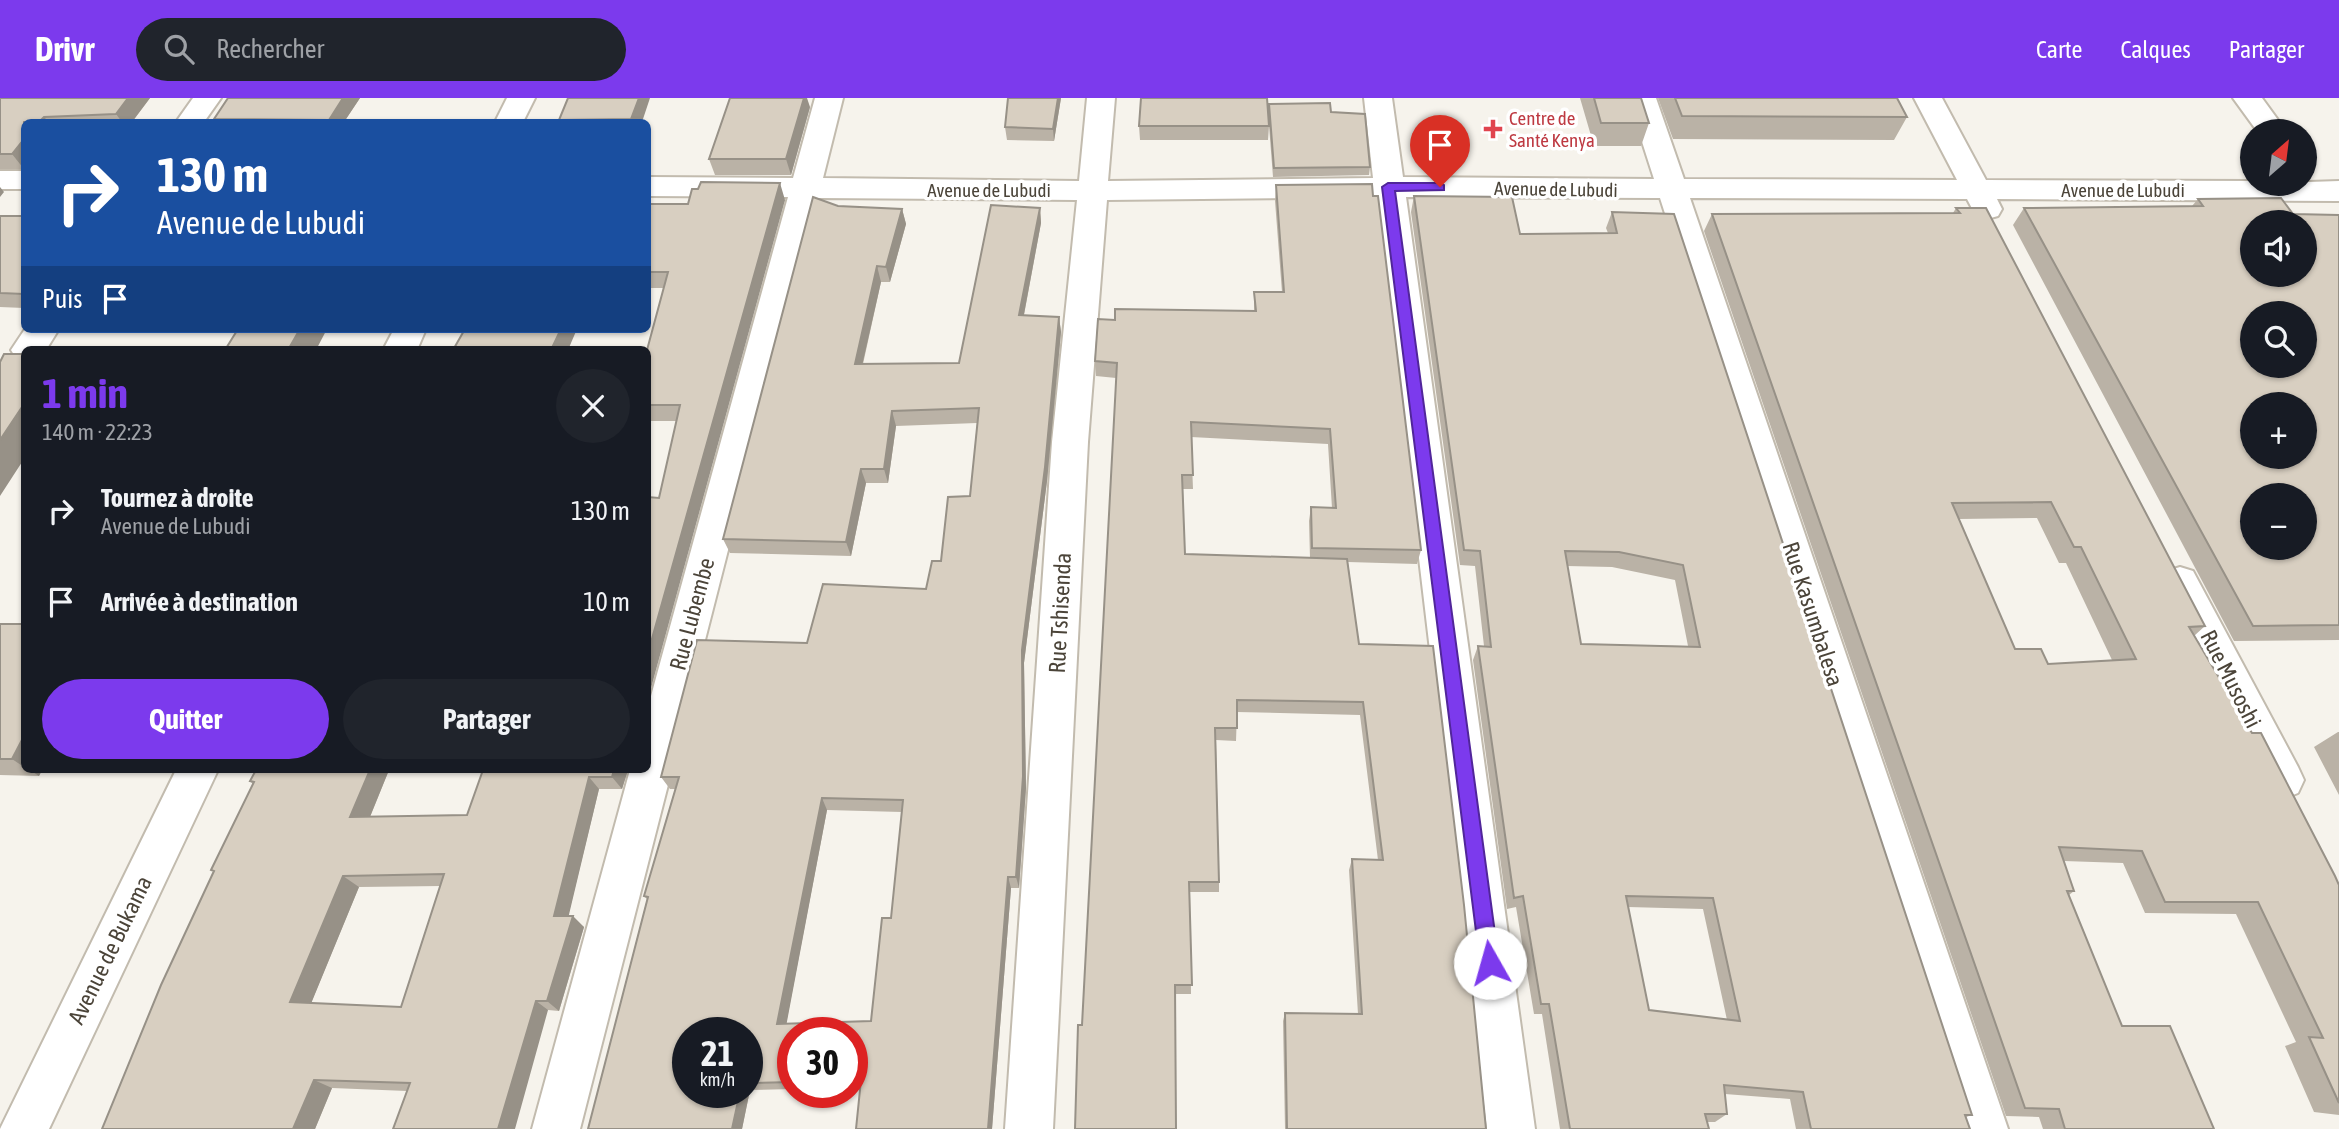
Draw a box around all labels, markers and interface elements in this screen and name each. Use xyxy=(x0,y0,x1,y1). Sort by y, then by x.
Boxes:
search box xyxy=(136,18,626,81)
text: Drivr xyxy=(35,30,94,68)
icon: search xyxy=(160,30,198,68)
text: Rechercher xyxy=(216,34,324,64)
text: Carte xyxy=(2036,36,2082,63)
text: Calques xyxy=(2120,36,2191,63)
text: Partager xyxy=(2229,36,2304,63)
place label: Centre de Santé Kenya xyxy=(1509,107,1595,151)
pin xyxy=(1410,115,1470,187)
marker: Centre de Santé Kenya xyxy=(1483,119,1503,139)
north arrow xyxy=(2240,119,2317,196)
map controls xyxy=(2240,119,2317,560)
icon: arrive xyxy=(1421,126,1459,164)
text: 130 m xyxy=(157,146,268,202)
icon: right xyxy=(42,147,133,238)
street label: Avenue de Lubudi xyxy=(1494,177,1618,201)
street label: Avenue de Lubudi xyxy=(927,179,1051,201)
street label: Avenue de Lubudi xyxy=(2061,179,2185,201)
text: Avenue de Lubudi xyxy=(157,204,365,241)
button: sound xyxy=(2240,210,2317,287)
icon: arrive xyxy=(96,280,134,318)
text: Puis xyxy=(42,284,82,314)
button: search xyxy=(2240,301,2317,378)
text: 1 min xyxy=(42,369,128,417)
button: close xyxy=(556,369,630,443)
button: + xyxy=(2240,392,2317,469)
text: 140 m · 22:23 xyxy=(42,419,153,445)
text: Tournez à droite xyxy=(101,483,254,513)
button: − xyxy=(2240,483,2317,560)
icon: right xyxy=(42,492,80,530)
text: 130 m xyxy=(571,496,630,526)
text: Avenue de Lubudi xyxy=(101,513,251,539)
street label: Rue Kasumbalesa xyxy=(1777,539,1849,689)
street label: Rue Tshisenda xyxy=(1044,552,1076,674)
street label: Rue Lubembe xyxy=(665,555,719,673)
icon: arrive xyxy=(42,583,80,621)
text: Arrivée à destination xyxy=(101,587,298,617)
text: 10 m xyxy=(583,587,630,617)
street label: Rue Musoshi xyxy=(2195,626,2267,732)
button: Quitter xyxy=(42,679,329,759)
button: Partager xyxy=(343,679,630,759)
street label: Avenue de Bukama xyxy=(63,872,157,1028)
position arrow xyxy=(1453,926,1527,1000)
speed limit sign: 30 xyxy=(777,1017,868,1108)
text: 21 xyxy=(701,1033,734,1073)
text: km/h xyxy=(700,1069,735,1090)

